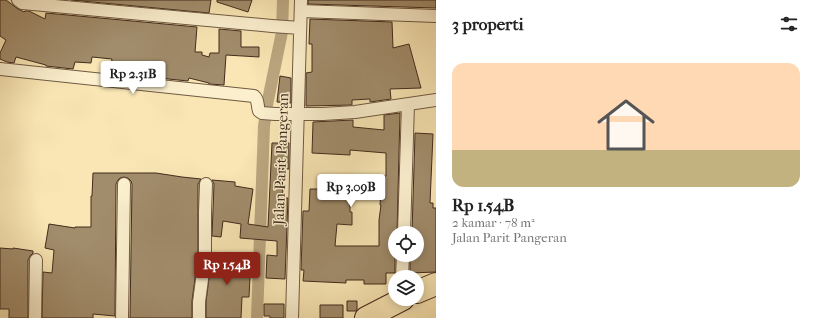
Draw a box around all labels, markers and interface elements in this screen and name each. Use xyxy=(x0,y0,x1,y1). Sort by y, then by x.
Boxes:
icon: filters xyxy=(778,13,800,35)
text: 3 properti xyxy=(452,14,524,34)
pin: Rp 2.31B xyxy=(92,61,174,95)
text: Rp 2.31B xyxy=(110,66,156,81)
icon: home xyxy=(590,89,662,161)
street label: Jalan Parit Pangeran xyxy=(270,92,292,226)
pin: Rp 3.09B xyxy=(310,174,392,208)
text: Rp 3.09B xyxy=(326,179,376,194)
text: Rp 1.54B xyxy=(452,195,514,215)
text: 2 kamar · 78 m² xyxy=(452,215,535,230)
map controls xyxy=(388,226,424,306)
button: locate xyxy=(388,226,424,262)
text: Jalan Parit Pangeran xyxy=(452,230,567,245)
pin: Rp 1.54B xyxy=(186,252,268,286)
text: Rp 1.54B xyxy=(203,257,251,272)
button: layers xyxy=(388,270,424,306)

